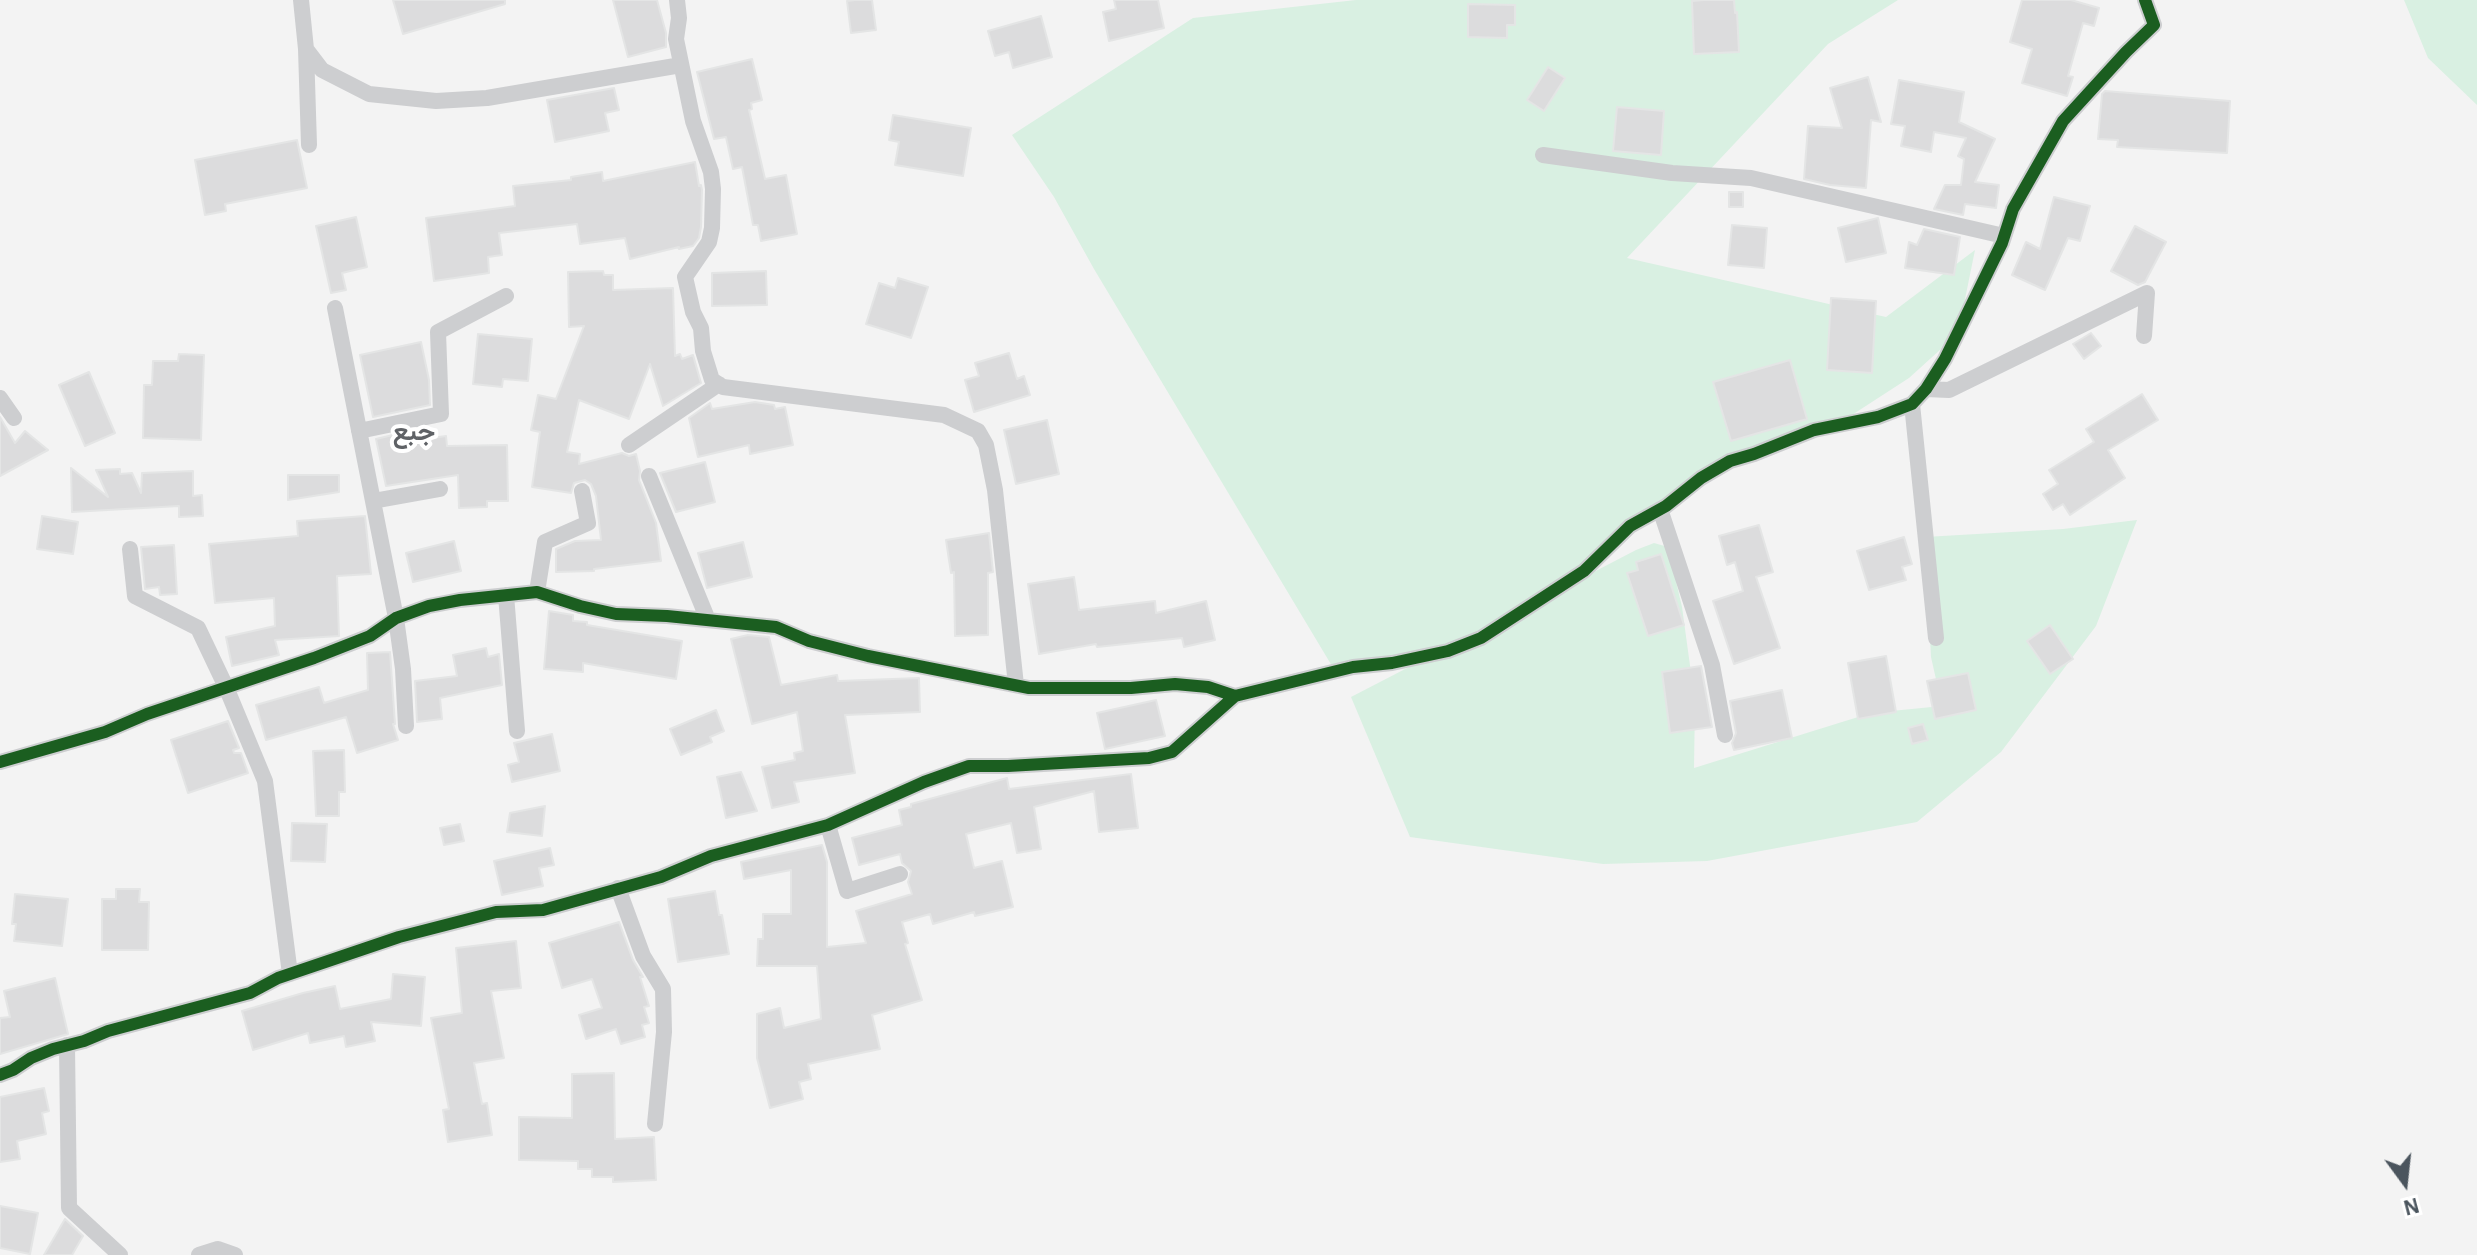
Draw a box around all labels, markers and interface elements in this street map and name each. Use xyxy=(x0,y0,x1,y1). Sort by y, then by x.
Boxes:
district label: جبع xyxy=(393,416,435,448)
north arrow xyxy=(2365,1143,2445,1223)
text: N xyxy=(2401,1194,2421,1219)

